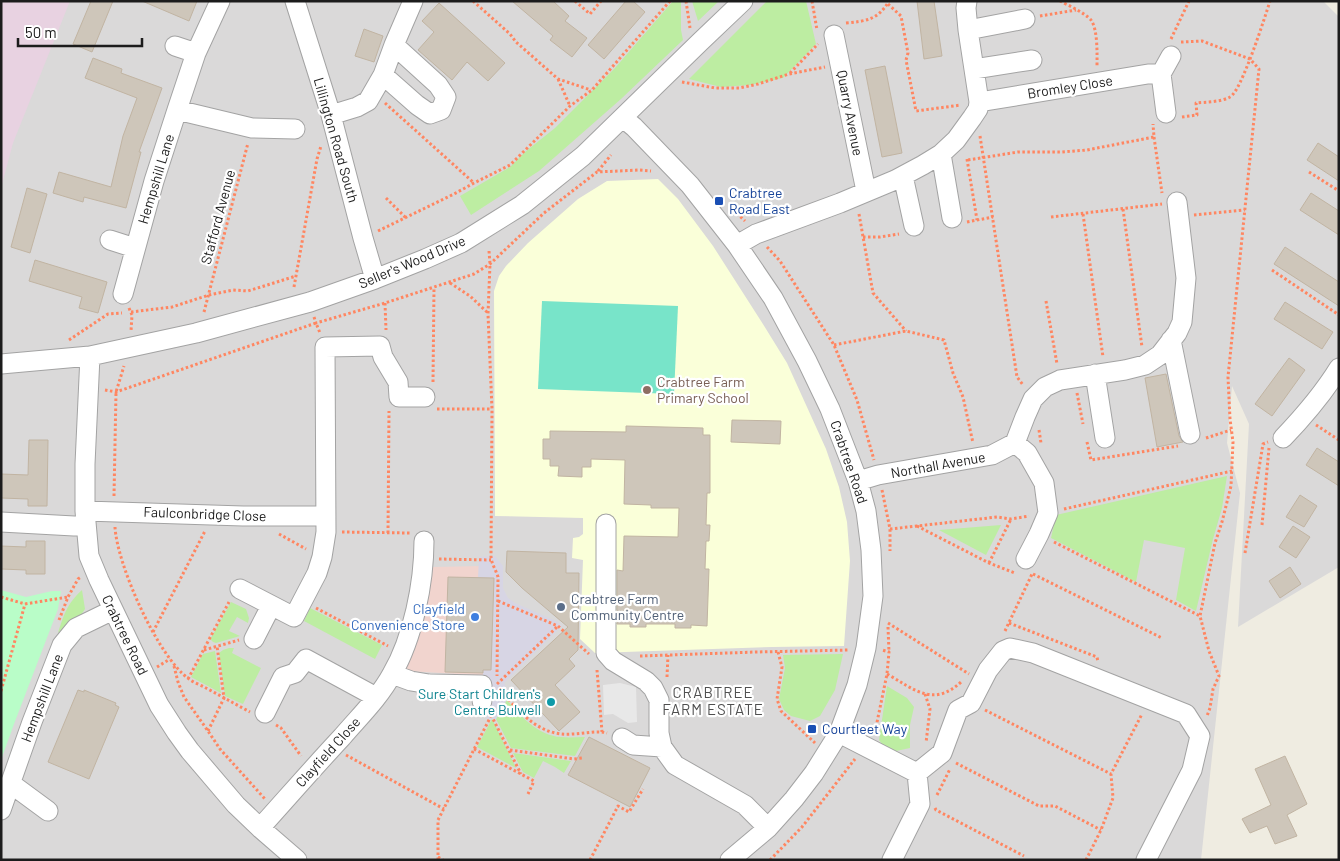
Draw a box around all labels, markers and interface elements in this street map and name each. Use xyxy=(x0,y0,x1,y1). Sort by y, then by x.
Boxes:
scale bar xyxy=(18,15,141,47)
text: 50 m xyxy=(25,23,57,41)
street label: Quarry Avenue xyxy=(834,69,867,157)
street label: Bromley Close xyxy=(1026,71,1114,102)
street label: Lillington Road South xyxy=(311,75,362,204)
street label: Hempshill Lane xyxy=(134,132,177,226)
street label: Stafford Avenue xyxy=(197,168,238,266)
place label: Crabtree Road East xyxy=(729,184,790,217)
marker: Crabtree Road East xyxy=(713,195,725,207)
street label: Seller's Wood Drive xyxy=(356,231,468,292)
place label: Crabtree Farm Primary School xyxy=(657,373,749,406)
marker: Crabtree Farm Primary School xyxy=(641,384,653,396)
street label: Crabtree Road xyxy=(827,418,872,506)
street label: Northall Avenue xyxy=(889,448,987,481)
street label: Faulconbridge Close xyxy=(143,503,267,524)
place label: Crabtree Farm Community Centre xyxy=(571,590,684,623)
street label: Crabtree Road xyxy=(99,592,152,678)
place label: Clayfield Convenience Store xyxy=(351,600,465,633)
marker: Crabtree Farm Community Centre xyxy=(555,601,567,613)
marker: Clayfield Convenience Store xyxy=(469,611,481,623)
street label: Hempshill Lane xyxy=(17,651,66,744)
district label: CRABTREE FARM ESTATE xyxy=(662,683,764,718)
place label: Sure Start Children's Centre Bulwell xyxy=(418,685,541,718)
marker: Sure Start Children's Centre Bulwell xyxy=(545,696,557,708)
street label: Clayfield Close xyxy=(292,713,364,790)
place label: Courtleet Way xyxy=(822,720,908,737)
marker: Courtleet Way xyxy=(806,723,818,735)

